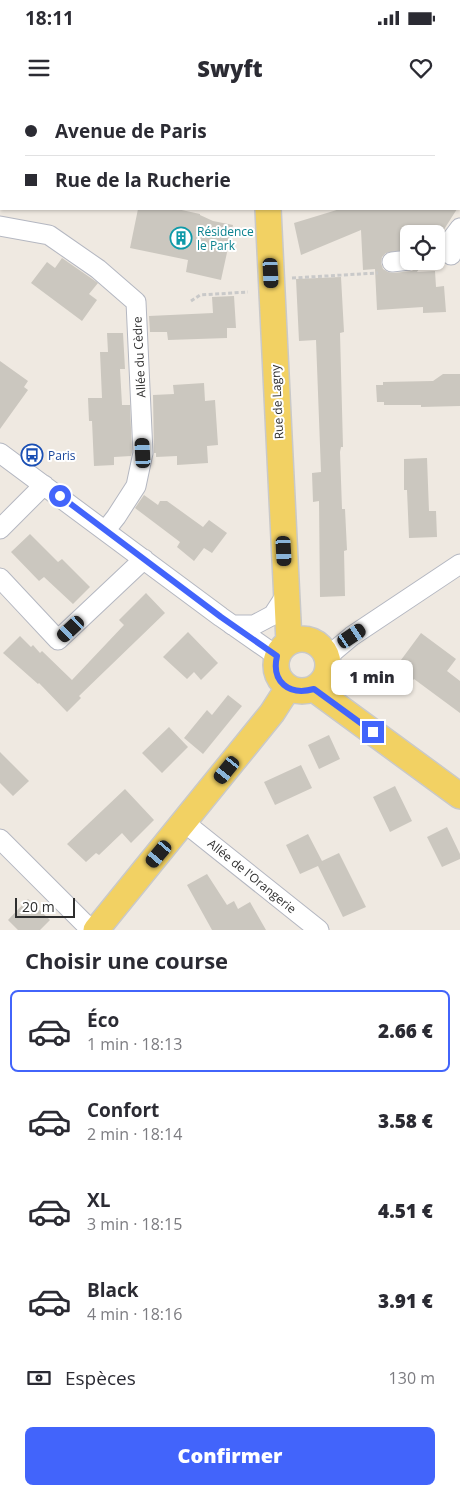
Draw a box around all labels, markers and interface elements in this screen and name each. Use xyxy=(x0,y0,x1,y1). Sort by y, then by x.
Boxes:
text: 18:11 xyxy=(25,5,74,31)
text: Swyft xyxy=(197,53,263,83)
icon: menu xyxy=(25,54,53,82)
icon: heart xyxy=(407,54,435,82)
text: Avenue de Paris xyxy=(55,118,207,144)
text: Rue de la Rucherie xyxy=(55,167,231,193)
place label: Résidence le Park xyxy=(197,223,254,254)
map controls xyxy=(400,225,445,270)
button: locate xyxy=(400,225,445,270)
building icon: Résidence le Park xyxy=(169,226,193,250)
car xyxy=(262,258,279,288)
street label: Allée du Cèdre xyxy=(128,316,150,398)
street label: Rue de Lagny xyxy=(267,363,287,440)
car xyxy=(134,438,151,468)
bus stop icon: Paris xyxy=(20,443,44,467)
place label: Paris xyxy=(48,447,76,464)
route start xyxy=(49,485,71,507)
car xyxy=(275,536,292,566)
car xyxy=(54,613,87,645)
car xyxy=(335,621,368,651)
callout: 1 min xyxy=(332,660,414,694)
text: 1 min xyxy=(349,666,395,688)
route end xyxy=(362,721,384,743)
car xyxy=(211,754,242,786)
street label: Allée de l'Orangerie xyxy=(204,835,300,917)
car xyxy=(143,838,174,870)
scale bar xyxy=(15,895,75,918)
text: 20 m xyxy=(22,897,55,916)
text: Choisir une course xyxy=(25,945,228,975)
text: Éco xyxy=(87,1007,119,1033)
icon: car xyxy=(27,1009,72,1054)
text: 2.66 € xyxy=(378,1018,433,1044)
text: 1 min · 18:13 xyxy=(87,1033,182,1055)
text: Confort xyxy=(87,1097,159,1123)
icon: car xyxy=(27,1099,72,1144)
text: 3.58 € xyxy=(378,1108,433,1134)
text: 2 min · 18:14 xyxy=(87,1123,182,1145)
text: XL xyxy=(87,1187,110,1213)
icon: car xyxy=(27,1189,72,1234)
text: 4.51 € xyxy=(378,1198,433,1224)
text: 3 min · 18:15 xyxy=(87,1213,182,1235)
text: Black xyxy=(87,1277,139,1303)
icon: car xyxy=(27,1279,72,1324)
text: 3.91 € xyxy=(378,1288,433,1314)
text: 4 min · 18:16 xyxy=(87,1303,182,1325)
icon: cash xyxy=(25,1364,53,1392)
text: Espèces xyxy=(65,1365,136,1391)
text: 130 m xyxy=(389,1367,435,1389)
button: Confirmer xyxy=(25,1427,435,1485)

